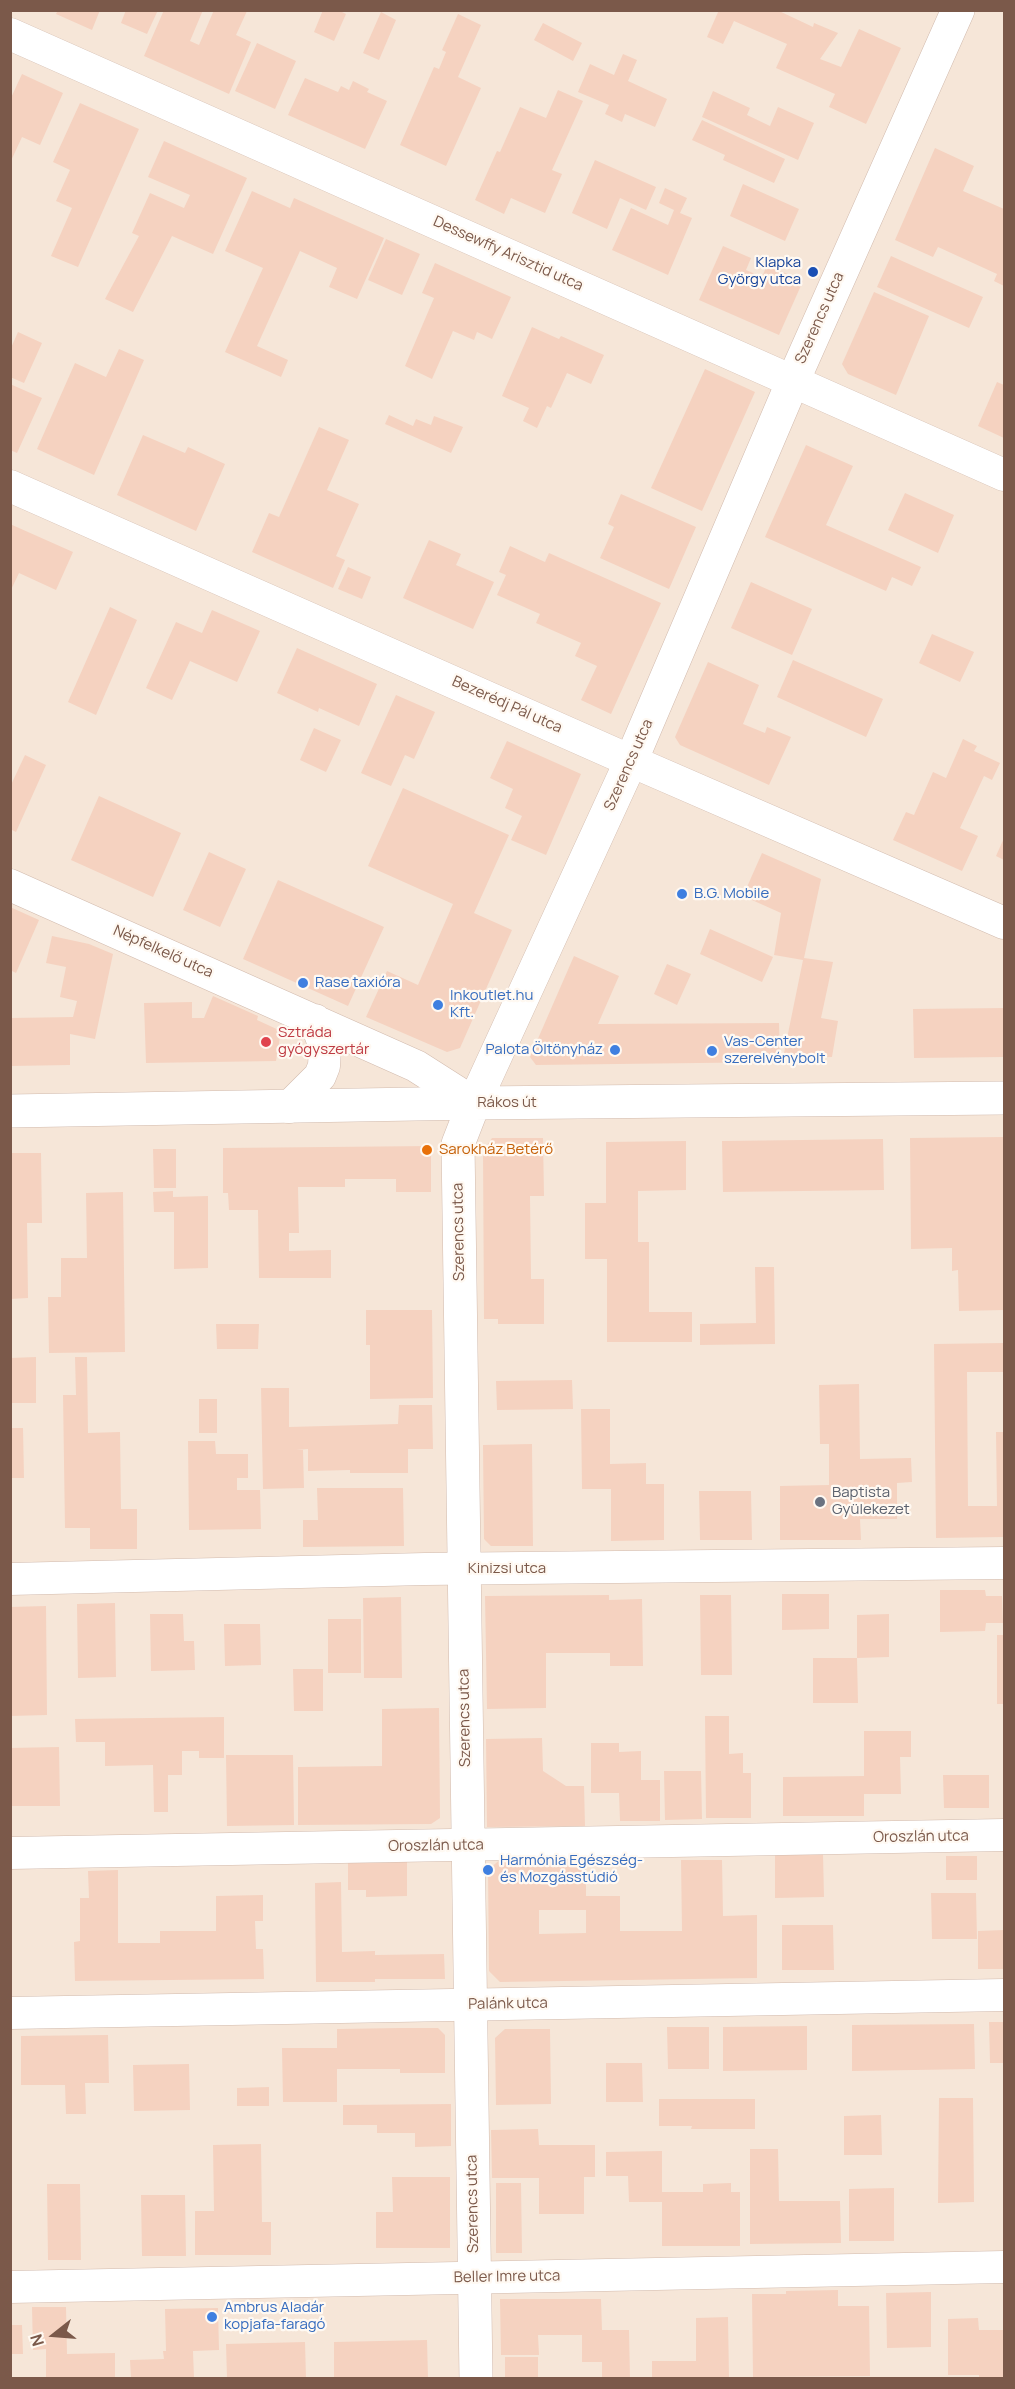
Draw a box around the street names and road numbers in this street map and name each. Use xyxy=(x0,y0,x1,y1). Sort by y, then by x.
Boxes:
street label: Dessewffy Arisztid utca xyxy=(430,213,586,295)
street label: Szerencs utca xyxy=(792,269,848,367)
street label: Bezerédj Pál utca xyxy=(449,673,565,737)
street label: Szerencs utca xyxy=(601,716,657,814)
street label: Népfelkelő utca xyxy=(110,922,216,982)
street label: Rákos út xyxy=(477,1094,537,1112)
street label: Szerencs utca xyxy=(449,1183,469,1281)
street label: Kinizsi utca xyxy=(468,1560,546,1578)
street label: Szerencs utca xyxy=(455,1669,475,1767)
street label: Oroszlán utca xyxy=(873,1827,969,1847)
street label: Oroszlán utca xyxy=(388,1836,484,1856)
street label: Palánk utca xyxy=(468,1994,548,2014)
street label: Szerencs utca xyxy=(463,2155,483,2253)
street label: Beller Imre utca xyxy=(454,2267,560,2287)

